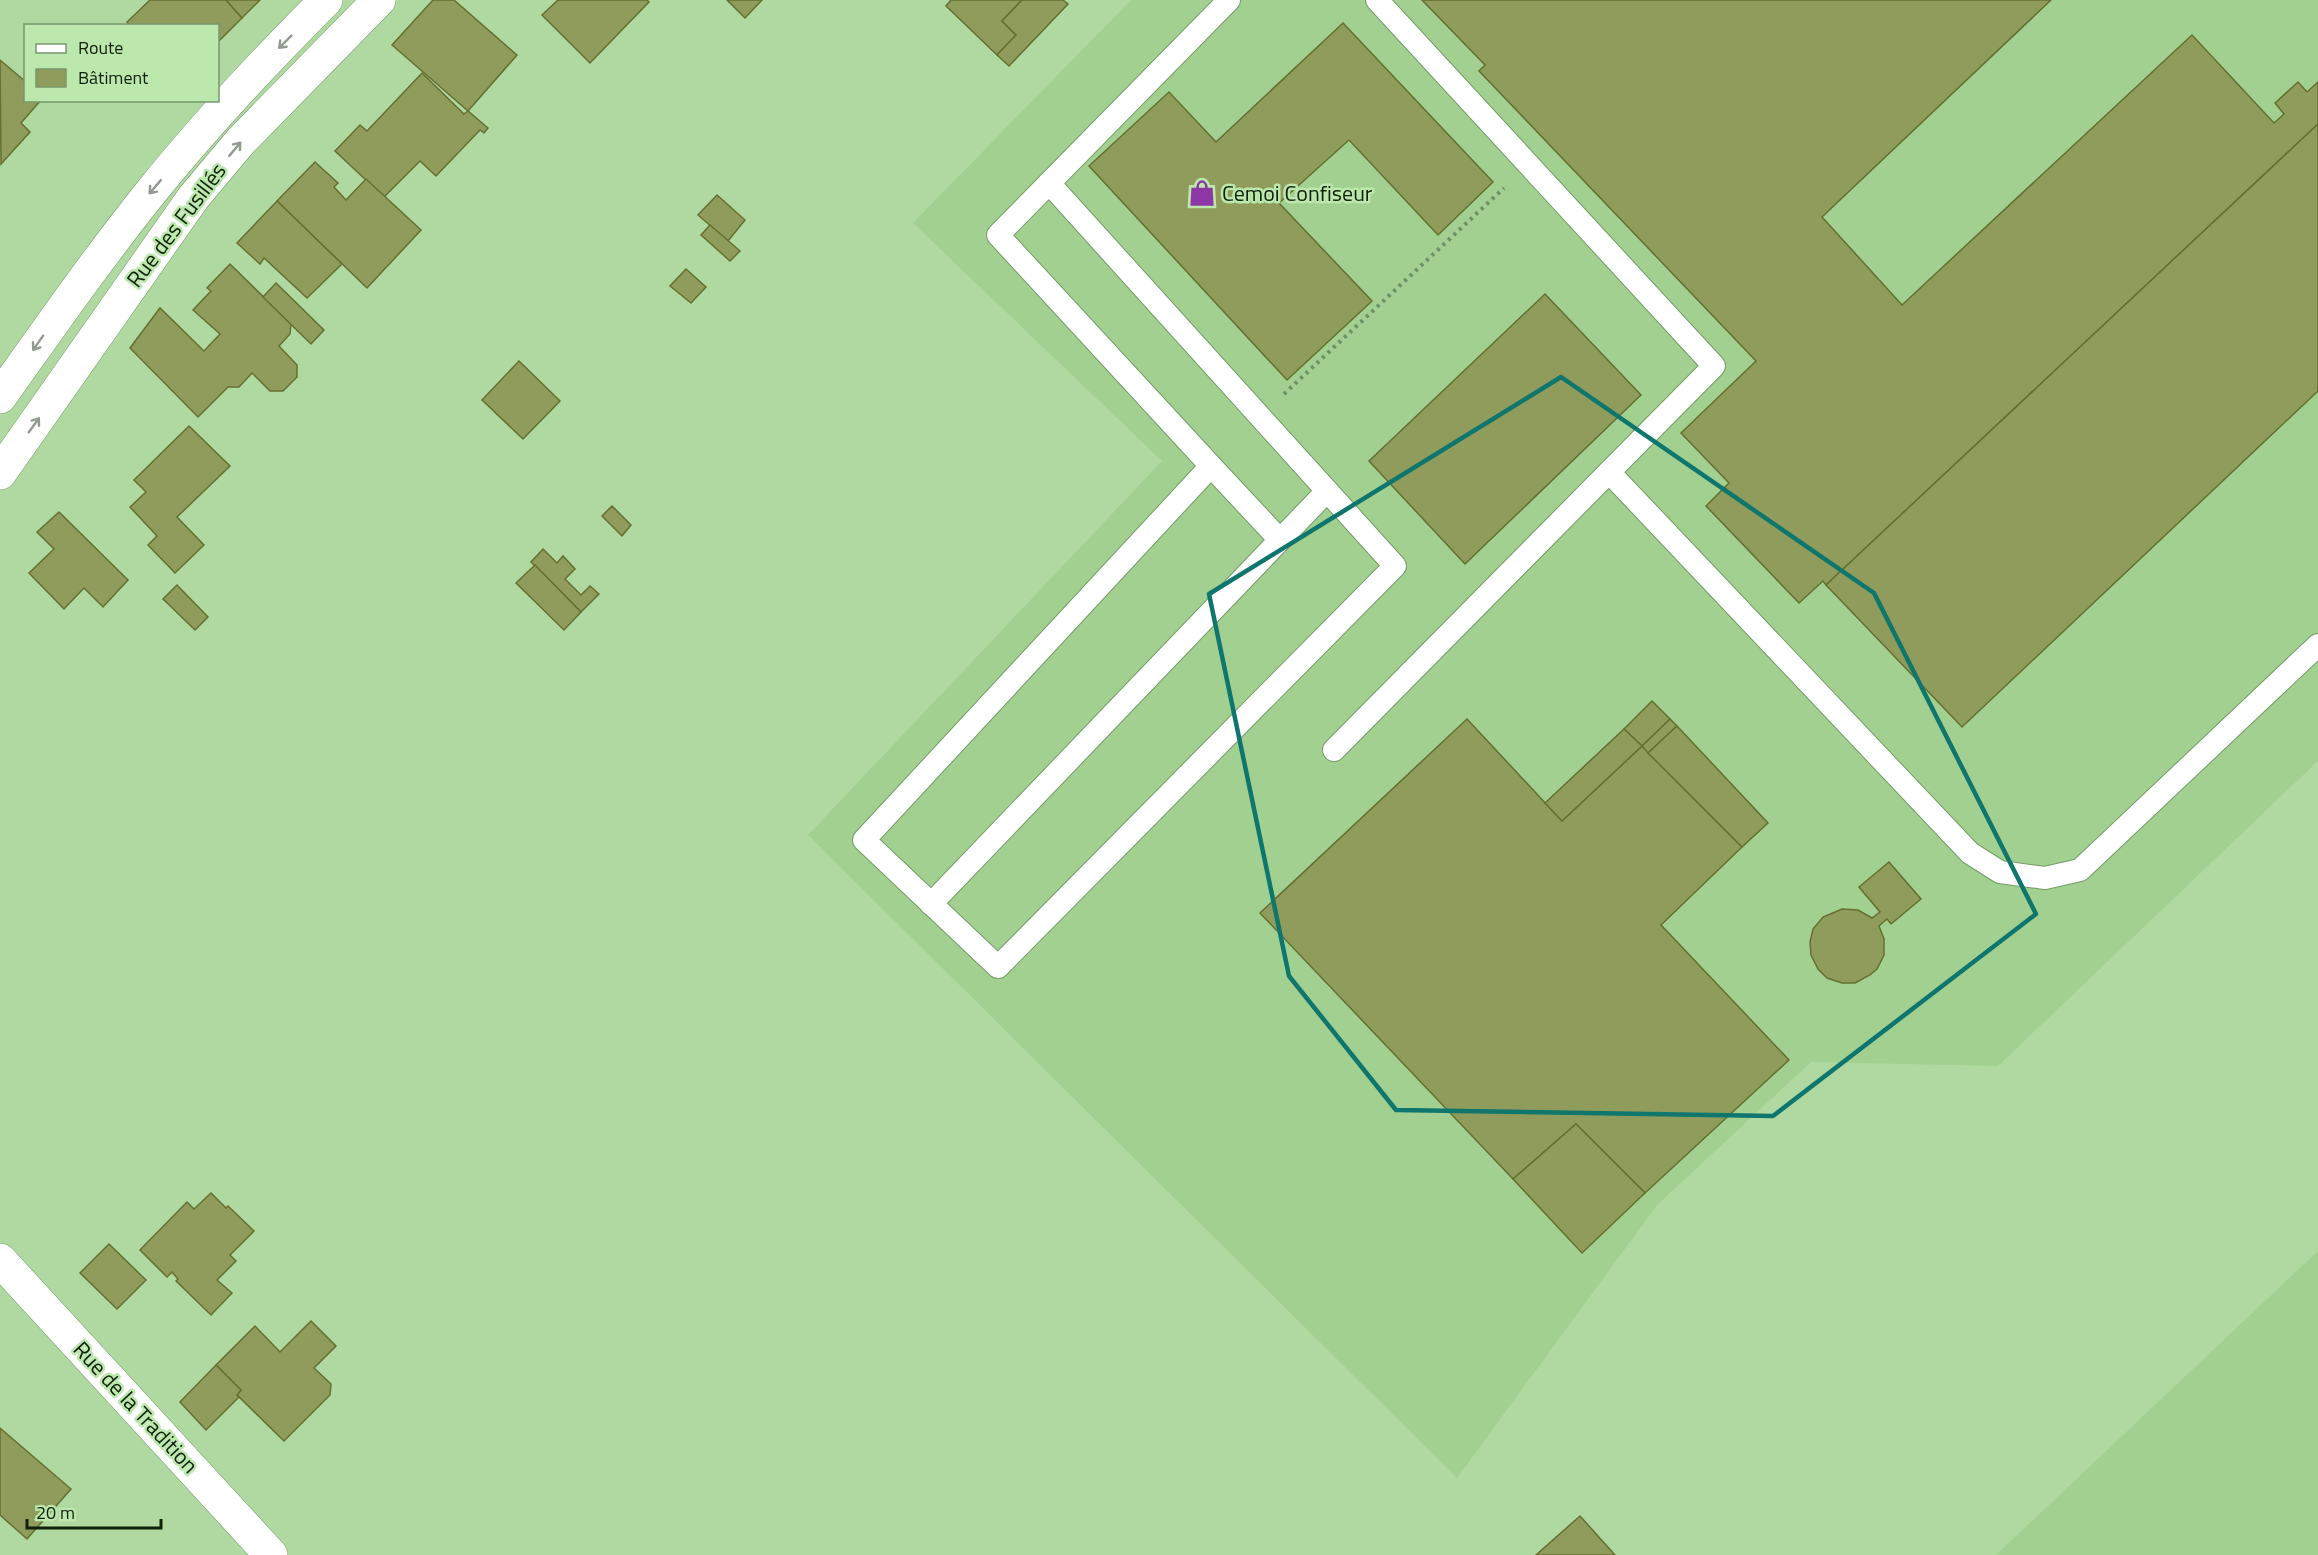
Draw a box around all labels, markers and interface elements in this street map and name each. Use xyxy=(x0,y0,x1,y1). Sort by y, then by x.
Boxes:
legend xyxy=(24,24,219,102)
text: Route xyxy=(78,34,123,61)
one-way arrow xyxy=(278,34,292,49)
text: Bâtiment xyxy=(78,64,149,91)
one-way arrow xyxy=(228,142,242,157)
street label: Rue des Fusillés xyxy=(118,156,234,294)
place label: Cemoi Confiseur xyxy=(1222,176,1373,210)
shop icon: Cemoi Confiseur xyxy=(1187,178,1217,208)
one-way arrow xyxy=(149,179,162,195)
one-way arrow xyxy=(32,335,44,351)
one-way arrow xyxy=(28,418,40,434)
street label: Rue de la Tradition xyxy=(65,1333,207,1481)
scale bar xyxy=(27,1492,160,1530)
text: 20 m xyxy=(36,1499,75,1526)

